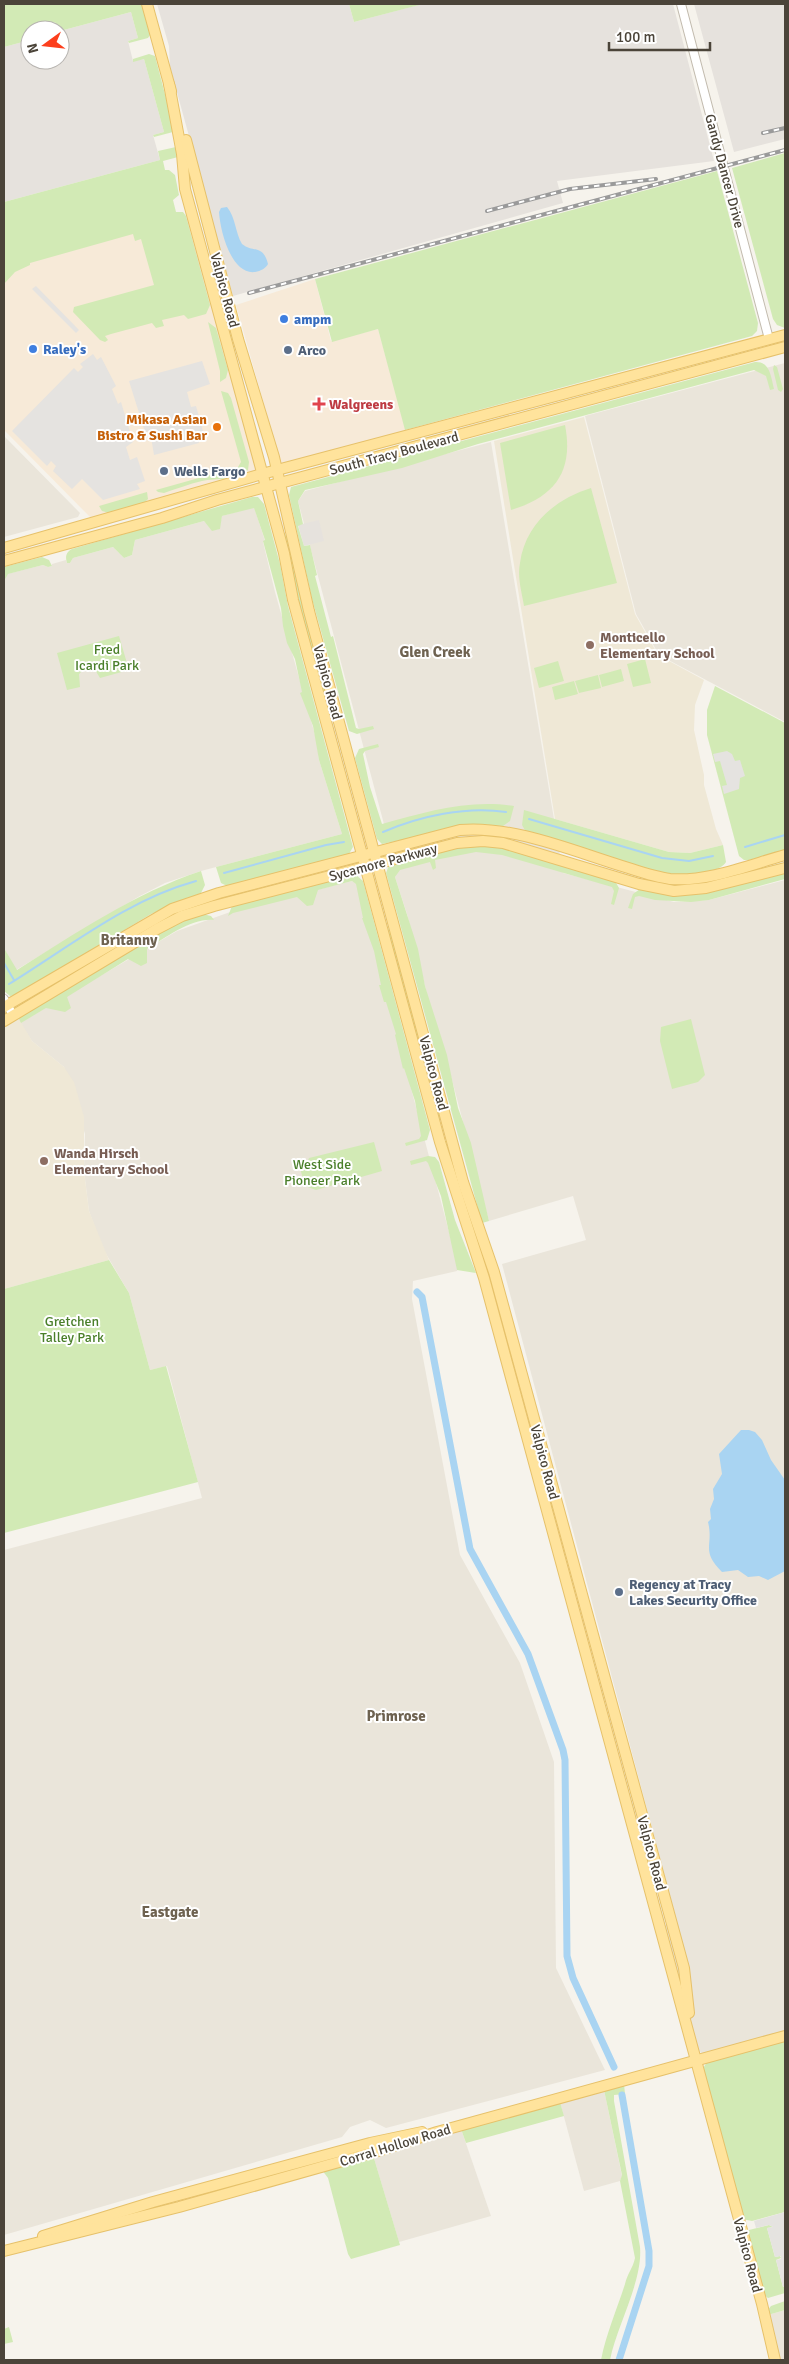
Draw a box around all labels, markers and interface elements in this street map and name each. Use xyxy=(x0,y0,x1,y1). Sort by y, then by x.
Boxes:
north arrow xyxy=(20,20,70,70)
scale bar xyxy=(609,20,710,52)
text: 100 m xyxy=(616,28,656,46)
text: N xyxy=(23,41,42,55)
street label: Gandy Dancer Drive xyxy=(701,112,748,230)
street label: Valpico Road xyxy=(206,251,243,329)
place label: ampm xyxy=(294,311,331,328)
marker: ampm xyxy=(278,313,290,325)
place label: Raley's xyxy=(43,341,86,358)
place label: Arco xyxy=(298,342,326,359)
marker: Raley's xyxy=(27,343,39,355)
marker: Arco xyxy=(282,344,294,356)
place label: Walgreens xyxy=(329,396,393,413)
marker: Walgreens xyxy=(313,398,325,410)
place label: Mikasa Asian Bistro & Sushi Bar xyxy=(97,411,207,444)
marker: Mikasa Asian Bistro & Sushi Bar xyxy=(211,421,223,433)
street label: South Tracy Boulevard xyxy=(328,428,461,479)
place label: Wells Fargo xyxy=(174,463,245,480)
marker: Wells Fargo xyxy=(158,465,170,477)
place label: Monticello Elementary School xyxy=(600,629,715,662)
marker: Monticello Elementary School xyxy=(584,639,596,651)
park label: Fred Icardi Park xyxy=(75,641,139,674)
street label: Valpico Road xyxy=(309,643,346,721)
district label: Glen Creek xyxy=(400,643,471,661)
street label: Sycamore Parkway xyxy=(327,840,440,885)
district label: Britanny xyxy=(101,931,158,949)
street label: Valpico Road xyxy=(415,1034,452,1112)
place label: Wanda Hirsch Elementary School xyxy=(54,1145,169,1178)
marker: Wanda Hirsch Elementary School xyxy=(38,1155,50,1167)
park label: West Side Pioneer Park xyxy=(284,1156,360,1189)
park label: Gretchen Talley Park xyxy=(40,1313,104,1346)
street label: Valpico Road xyxy=(526,1423,563,1501)
place label: Regency at Tracy Lakes Security Office xyxy=(629,1576,757,1609)
marker: Regency at Tracy Lakes Security Office xyxy=(613,1586,625,1598)
district label: Primrose xyxy=(366,1707,426,1725)
street label: Valpico Road xyxy=(633,1814,670,1892)
district label: Eastgate xyxy=(142,1903,198,1921)
street label: Corral Hollow Road xyxy=(338,2121,453,2170)
street label: Valpico Road xyxy=(729,2216,766,2294)

